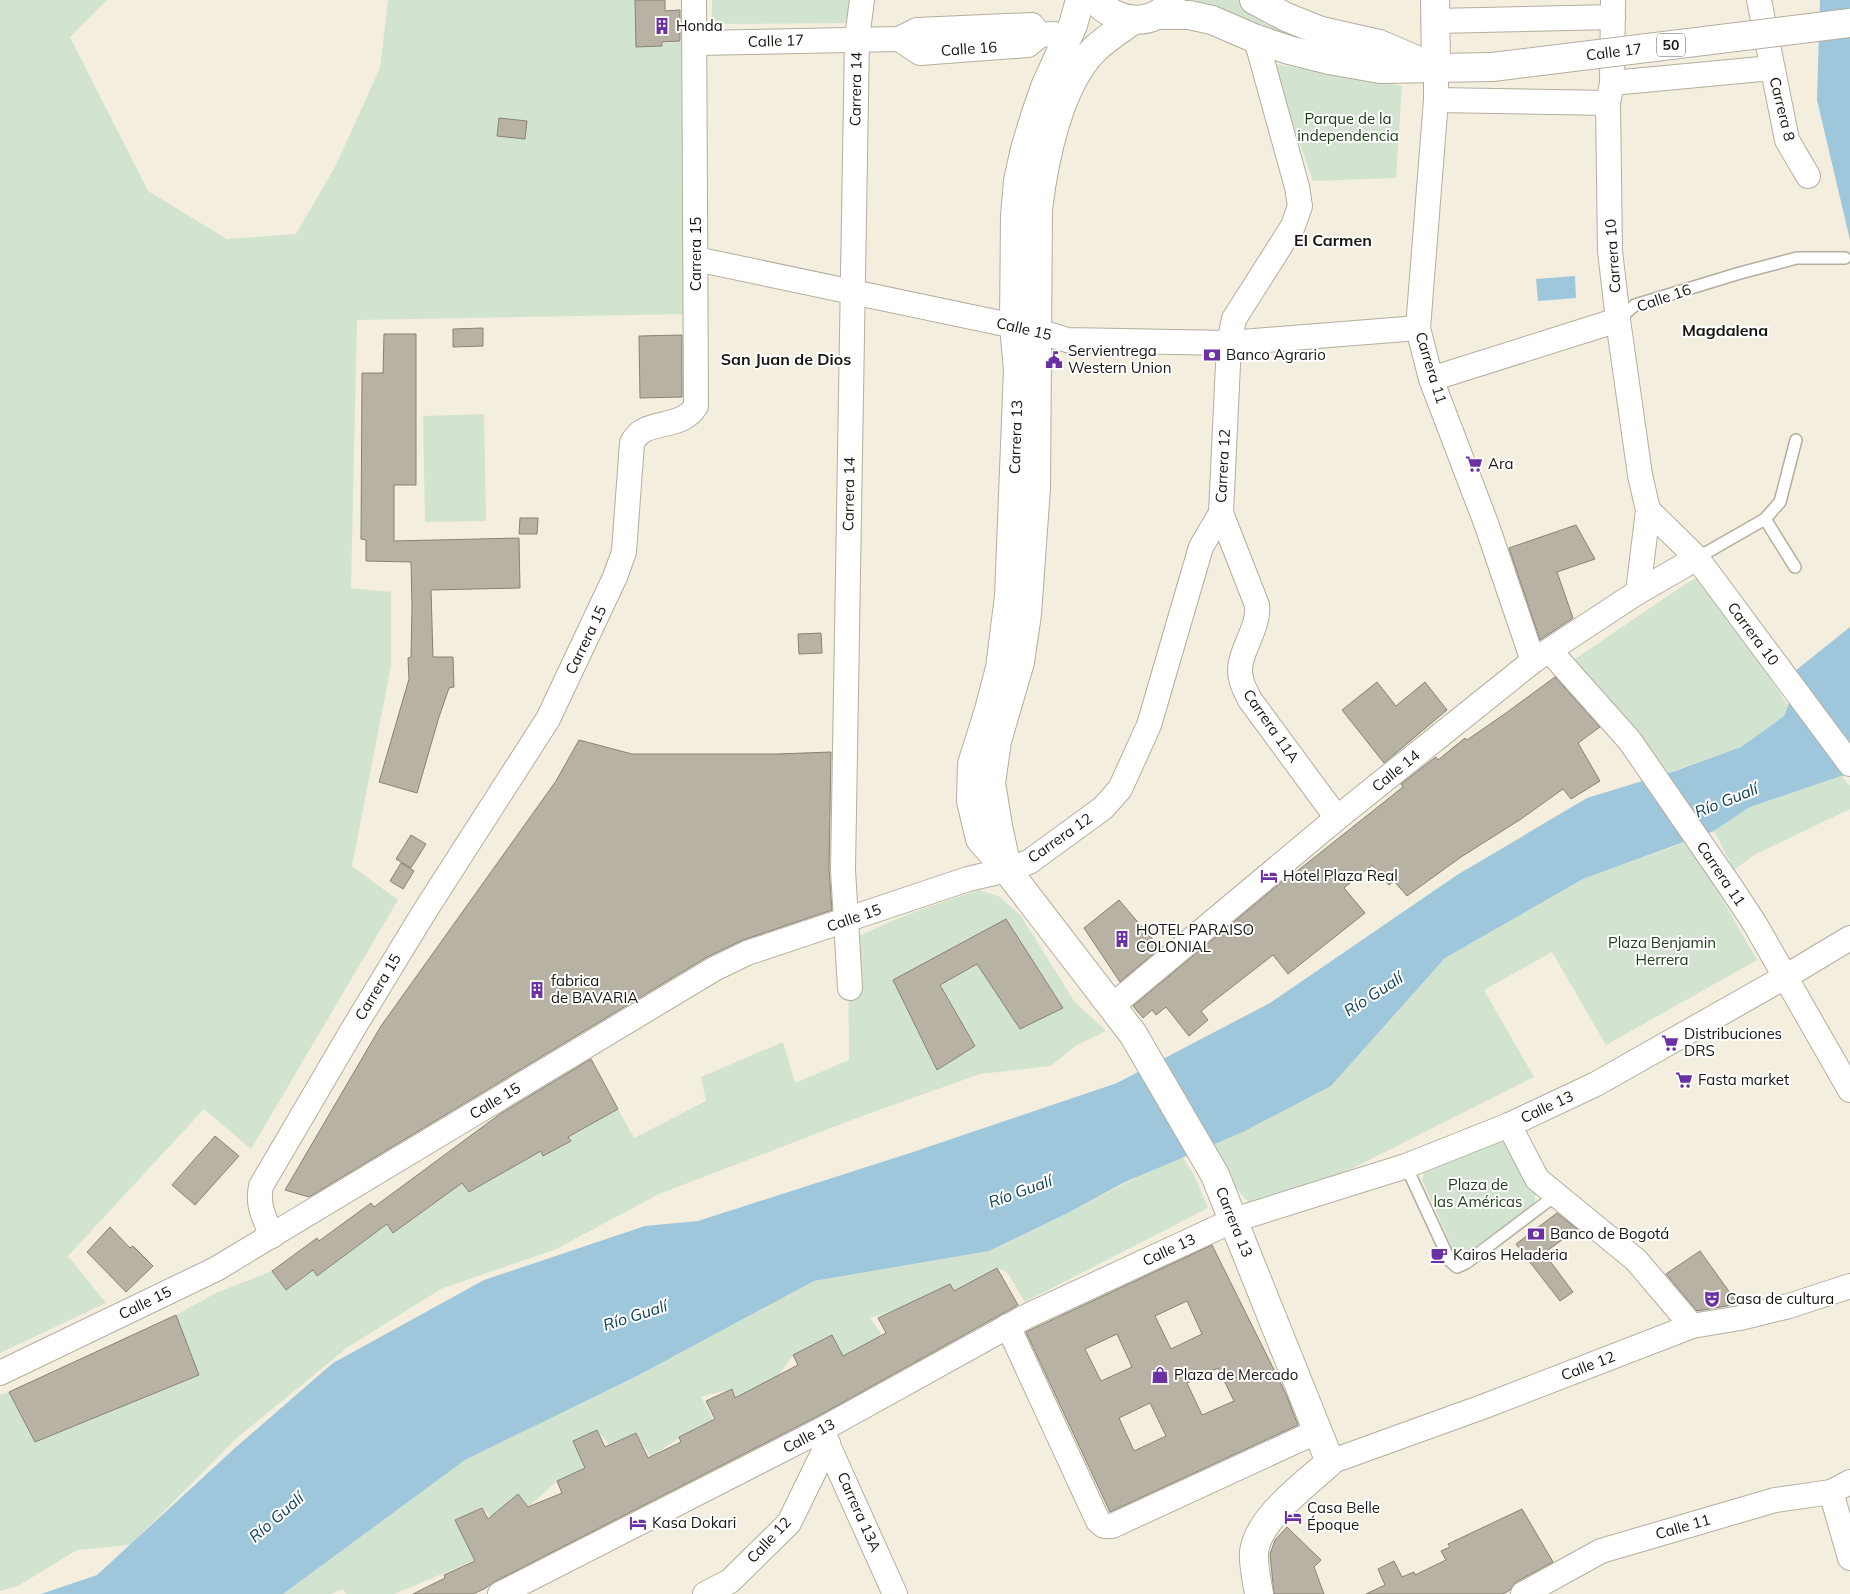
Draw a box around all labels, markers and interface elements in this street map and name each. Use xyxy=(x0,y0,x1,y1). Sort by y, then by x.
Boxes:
building icon: Honda xyxy=(652,16,672,36)
place label: Honda xyxy=(676,16,723,35)
street label: Calle 17 xyxy=(748,30,804,51)
road number: 50 xyxy=(1657,34,1685,56)
street label: Calle 16 xyxy=(940,37,998,60)
street label: Calle 17 xyxy=(1585,39,1643,64)
street label: Carrera 14 xyxy=(845,52,866,126)
street label: Carrera 8 xyxy=(1765,75,1800,143)
park label: Parque de la independencia xyxy=(1297,109,1399,145)
street label: Carrera 15 xyxy=(686,217,705,291)
street label: Carrera 10 xyxy=(1600,218,1625,294)
district label: El Carmen xyxy=(1294,230,1372,250)
street label: Calle 16 xyxy=(1634,279,1694,316)
street label: Calle 15 xyxy=(995,313,1054,344)
district label: Magdalena xyxy=(1682,320,1768,340)
street label: Carrera 11 xyxy=(1412,330,1451,406)
place label: Servientrega Western Union xyxy=(1068,341,1171,377)
bank icon: Banco Agrario xyxy=(1202,345,1222,365)
place label: Banco Agrario xyxy=(1226,345,1326,364)
district label: San Juan de Dios xyxy=(721,349,851,369)
public building icon: Servientrega Western Union xyxy=(1044,350,1064,370)
street label: Carrera 13 xyxy=(1005,400,1026,474)
street label: Carrera 12 xyxy=(1211,428,1234,504)
supermarket icon: Ara xyxy=(1464,454,1484,474)
place label: Ara xyxy=(1488,454,1513,473)
street label: Carrera 14 xyxy=(838,457,859,531)
street label: Carrera 10 xyxy=(1723,598,1783,669)
street label: Carrera 15 xyxy=(561,602,610,677)
street label: Carrera 11A xyxy=(1239,685,1304,766)
street label: Calle 14 xyxy=(1368,746,1424,796)
water label: Río Gualí xyxy=(1691,777,1763,822)
street label: Carrera 12 xyxy=(1024,809,1096,867)
street label: Carrera 11 xyxy=(1693,838,1750,910)
hotel icon: Hotel Plaza Real xyxy=(1259,866,1279,886)
place label: Hotel Plaza Real xyxy=(1283,866,1398,885)
street label: Calle 15 xyxy=(824,899,884,936)
place label: HOTEL PARAISO COLONIAL xyxy=(1136,920,1254,956)
building icon: HOTEL PARAISO COLONIAL xyxy=(1112,929,1132,949)
park label: Plaza Benjamin Herrera xyxy=(1608,933,1716,969)
street label: Carrera 15 xyxy=(350,950,405,1023)
water label: Río Gualí xyxy=(1340,966,1408,1020)
place label: fabrica de BAVARIA xyxy=(551,971,638,1007)
building icon: fabrica de BAVARIA xyxy=(527,980,547,1000)
place label: Distribuciones DRS xyxy=(1684,1024,1782,1060)
supermarket icon: Distribuciones DRS xyxy=(1660,1033,1680,1053)
supermarket icon: Fasta market xyxy=(1674,1070,1694,1090)
place label: Fasta market xyxy=(1698,1070,1789,1089)
street label: Calle 15 xyxy=(466,1078,524,1123)
street label: Calle 13 xyxy=(1517,1086,1576,1127)
water label: Río Gualí xyxy=(985,1170,1057,1212)
park label: Plaza de las Américas xyxy=(1433,1175,1523,1211)
street label: Carrera 13 xyxy=(1212,1184,1257,1260)
bank icon: Banco de Bogotá xyxy=(1526,1224,1546,1244)
place label: Banco de Bogotá xyxy=(1550,1224,1669,1243)
street label: Calle 13 xyxy=(1139,1229,1198,1270)
cafe icon: Kairos Heladeria xyxy=(1429,1245,1449,1265)
place label: Kairos Heladeria xyxy=(1453,1245,1568,1264)
street label: Calle 15 xyxy=(115,1282,174,1323)
theatre icon: Casa de cultura xyxy=(1702,1289,1722,1309)
place label: Casa de cultura xyxy=(1726,1289,1834,1308)
water label: Río Gualí xyxy=(600,1295,672,1335)
street label: Calle 12 xyxy=(1558,1347,1617,1384)
shop icon: Plaza de Mercado xyxy=(1150,1365,1170,1385)
place label: Plaza de Mercado xyxy=(1174,1365,1298,1384)
street label: Calle 13 xyxy=(779,1414,838,1457)
street label: Carrera 13A xyxy=(833,1469,885,1555)
water label: Río Gualí xyxy=(244,1486,309,1546)
place label: Casa Belle Époque xyxy=(1307,1498,1380,1534)
hotel icon: Casa Belle Époque xyxy=(1283,1507,1303,1527)
street label: Calle 11 xyxy=(1653,1510,1713,1543)
hotel icon: Kasa Dokari xyxy=(628,1513,648,1533)
place label: Kasa Dokari xyxy=(652,1513,736,1532)
street label: Calle 12 xyxy=(743,1513,795,1567)

